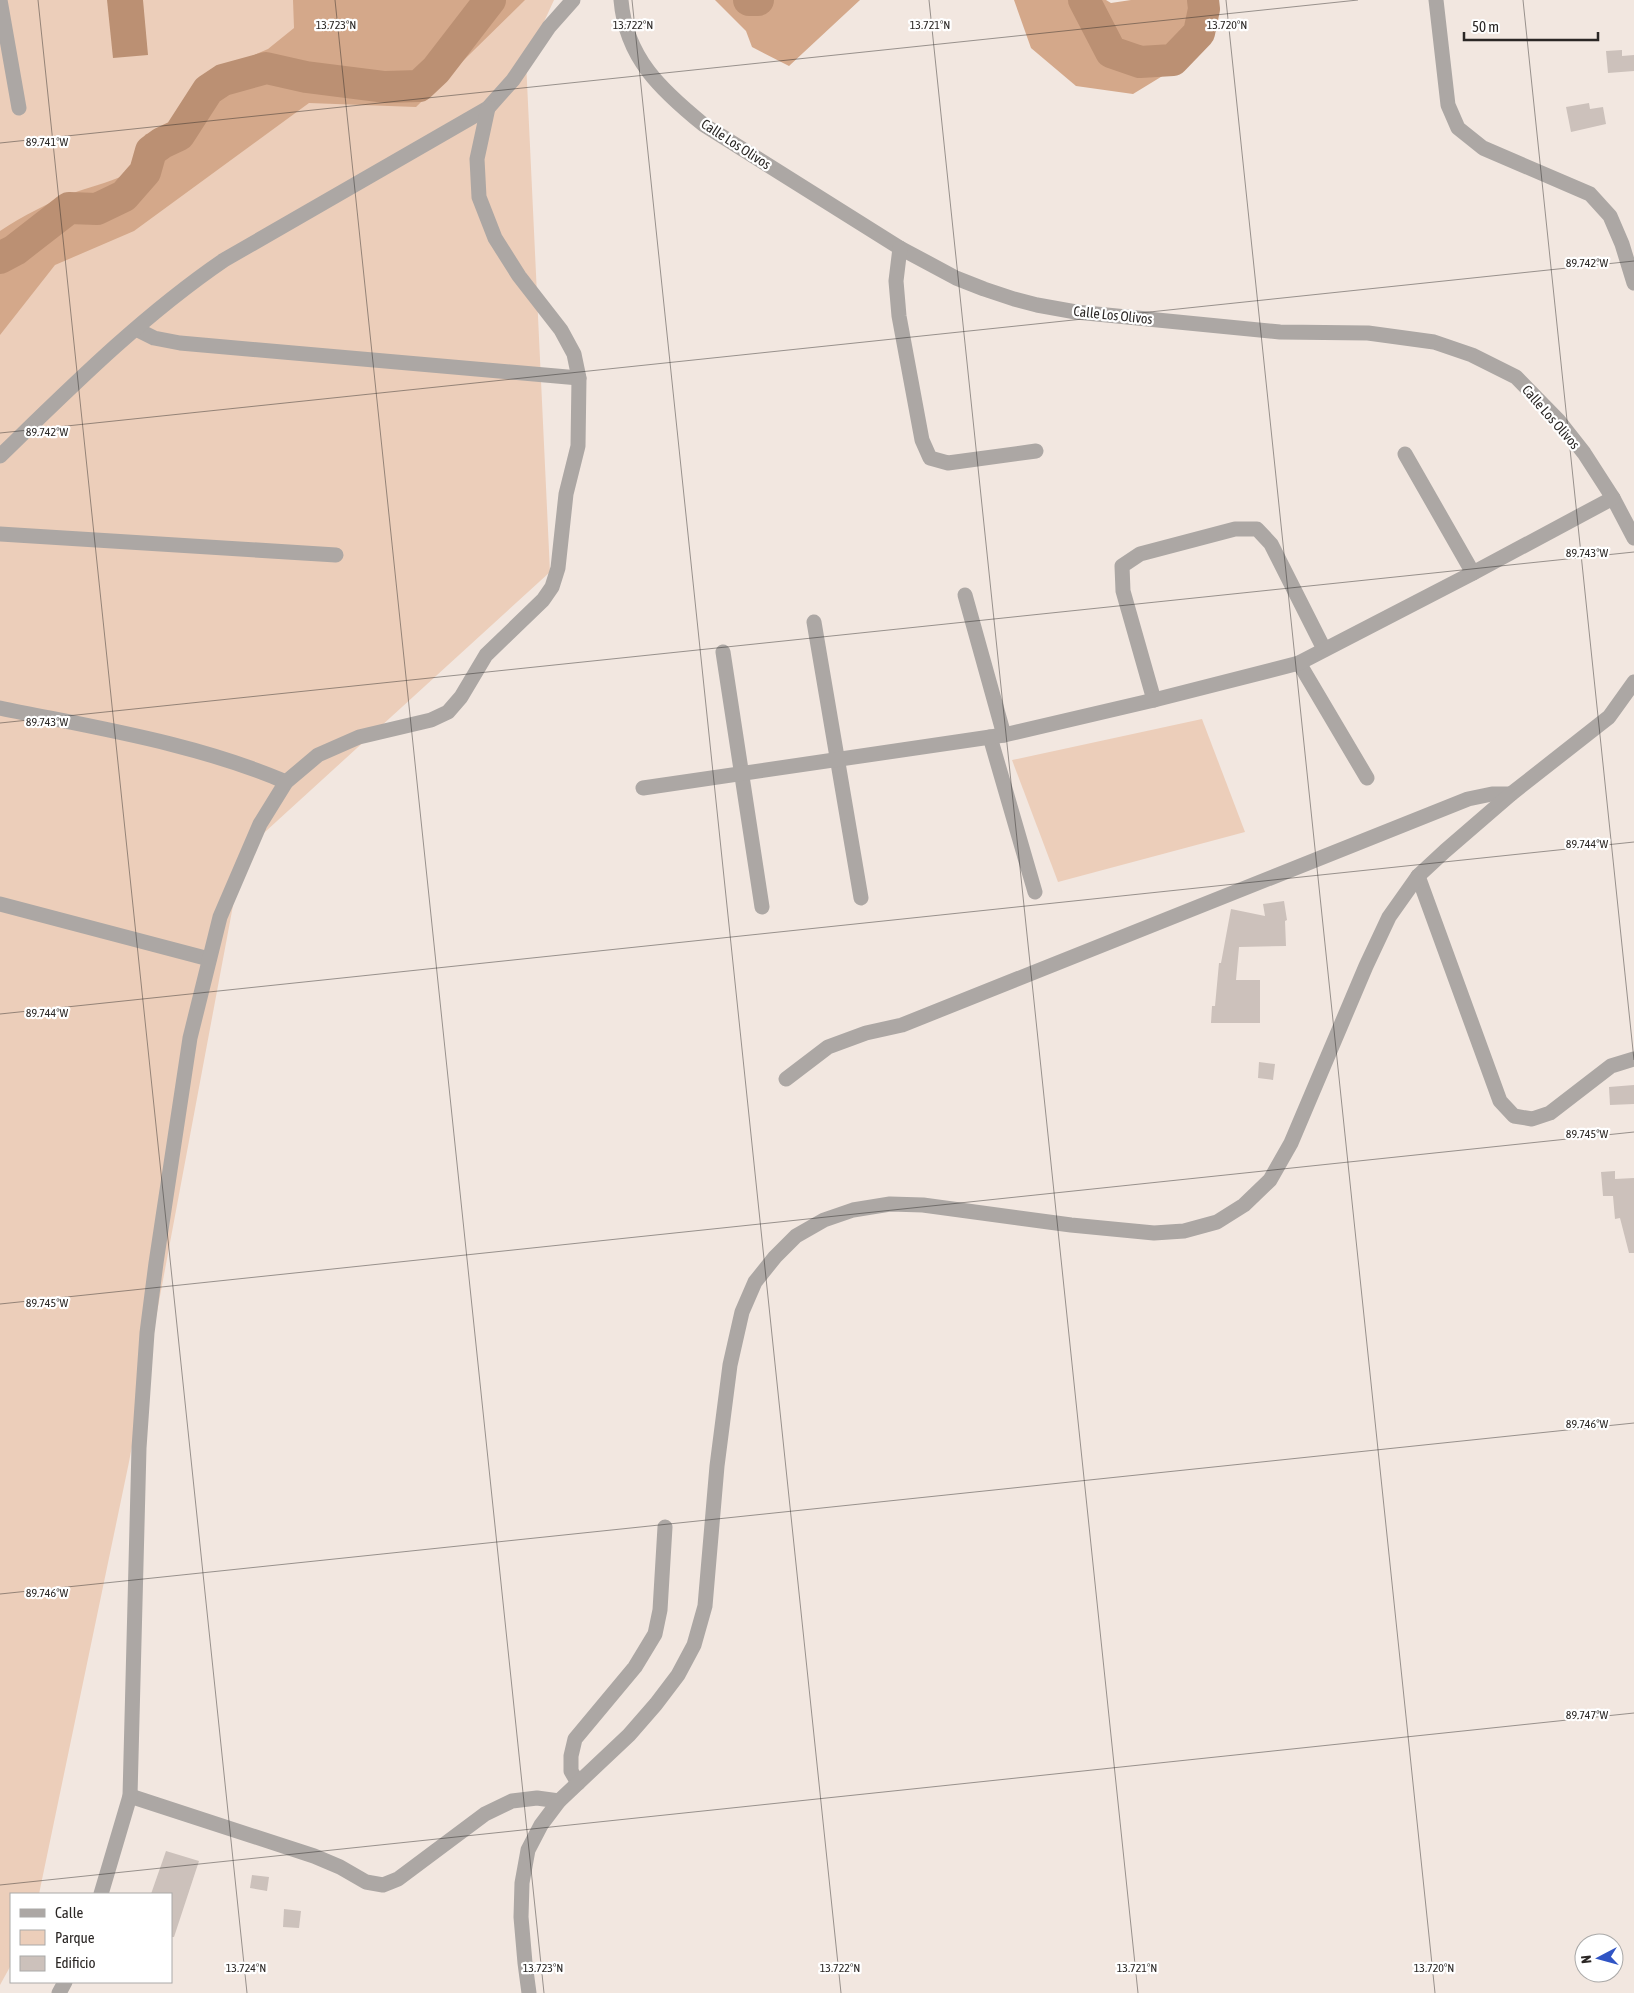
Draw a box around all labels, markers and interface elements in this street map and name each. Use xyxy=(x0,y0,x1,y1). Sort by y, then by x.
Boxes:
scale bar xyxy=(1464,10,1598,42)
text: 13.723°N xyxy=(316,18,356,32)
text: 13.722°N xyxy=(613,18,653,32)
text: 13.721°N xyxy=(910,18,950,32)
text: 13.720°N xyxy=(1207,18,1247,32)
text: 50 m xyxy=(1472,18,1499,35)
street label: Calle Los Olivos xyxy=(698,116,774,172)
text: 89.741°W xyxy=(26,135,68,149)
text: 89.742°W xyxy=(1566,256,1608,270)
street label: Calle Los Olivos xyxy=(1073,303,1153,327)
street label: Calle Los Olivos xyxy=(1519,382,1583,452)
text: 89.742°W xyxy=(26,425,68,439)
text: 89.743°W xyxy=(1566,546,1608,560)
text: 89.743°W xyxy=(26,715,68,729)
text: 89.744°W xyxy=(1566,837,1608,851)
text: 89.744°W xyxy=(26,1006,68,1020)
text: 89.745°W xyxy=(1566,1127,1608,1141)
text: 89.745°W xyxy=(26,1296,68,1310)
text: 89.746°W xyxy=(1566,1417,1608,1431)
text: 89.746°W xyxy=(26,1586,68,1600)
text: 89.747°W xyxy=(1566,1708,1608,1722)
legend xyxy=(10,1893,172,1983)
text: Calle xyxy=(55,1904,84,1921)
text: Parque xyxy=(55,1929,95,1946)
north arrow xyxy=(1574,1933,1624,1983)
text: Edificio xyxy=(55,1954,96,1971)
text: N xyxy=(1578,1954,1594,1964)
text: 13.724°N xyxy=(226,1961,266,1975)
text: 13.723°N xyxy=(523,1961,563,1975)
text: 13.722°N xyxy=(820,1961,860,1975)
text: 13.721°N xyxy=(1117,1961,1157,1975)
text: 13.720°N xyxy=(1414,1961,1454,1975)

